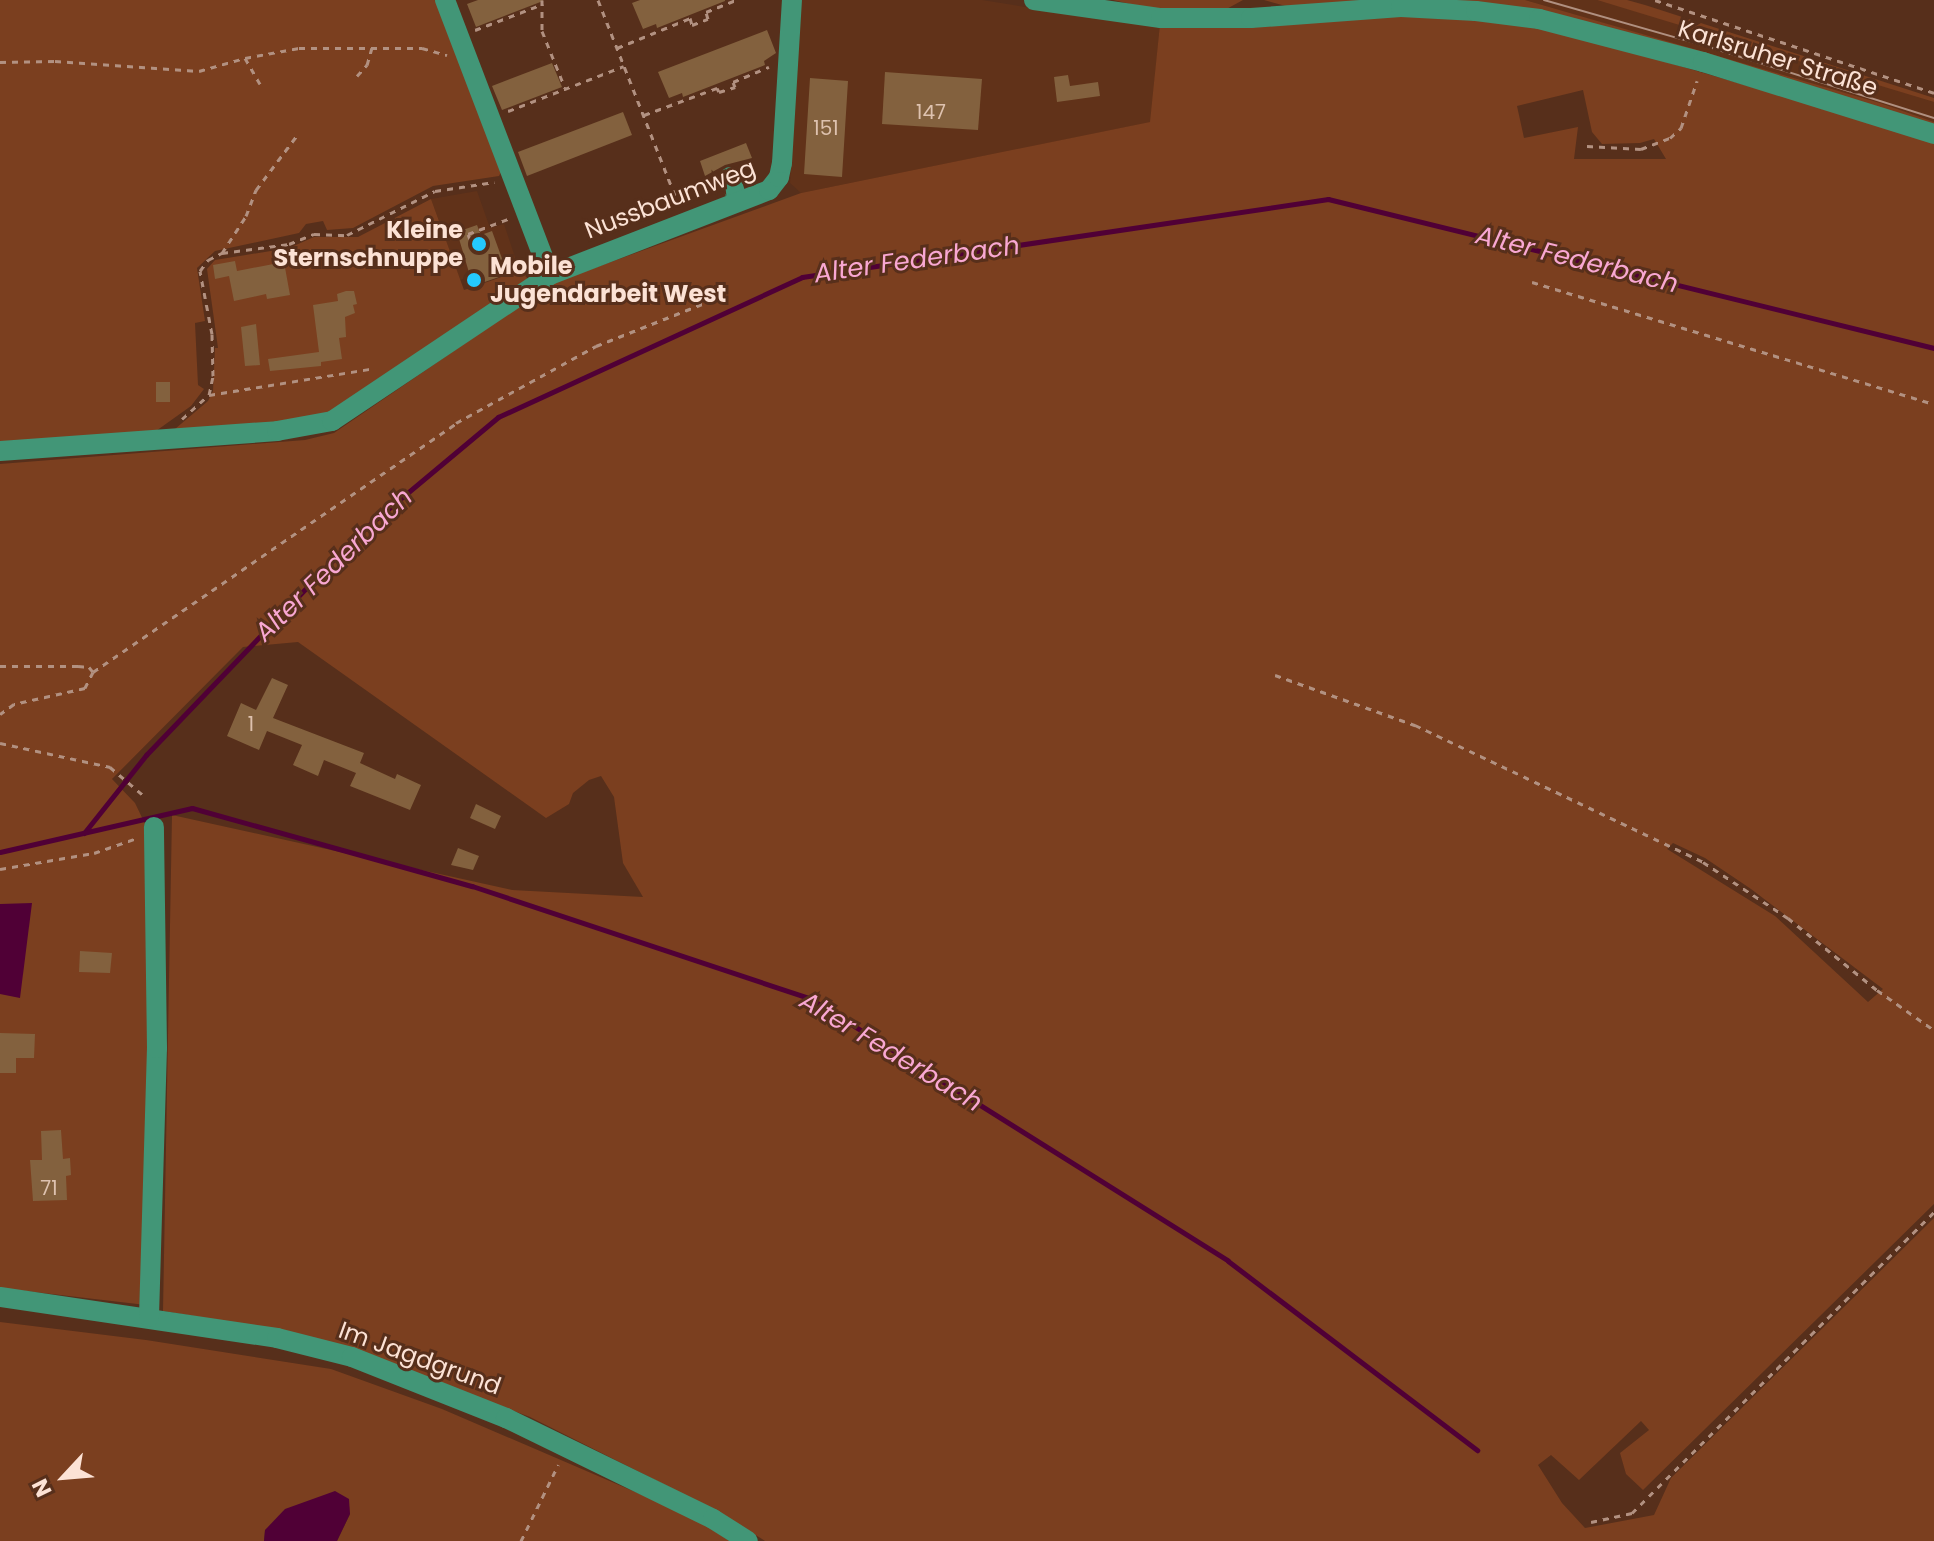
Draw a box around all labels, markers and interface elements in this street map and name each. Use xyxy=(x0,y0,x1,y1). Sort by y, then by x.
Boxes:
street label: Karlsruher Straße xyxy=(1675,14,1881,102)
house number: 147 xyxy=(916,100,946,124)
house number: 151 xyxy=(813,116,839,140)
street label: Nussbaumweg xyxy=(581,153,759,245)
place label: Kleine Sternschnuppe xyxy=(273,216,463,272)
water label: Alter Federbach xyxy=(1473,220,1681,300)
water label: Alter Federbach xyxy=(812,230,1022,290)
marker: Kleine Sternschnuppe xyxy=(470,235,488,253)
place label: Mobile Jugendarbeit West xyxy=(490,252,726,308)
marker: Mobile Jugendarbeit West xyxy=(465,271,483,289)
water label: Alter Federbach xyxy=(249,482,419,648)
house number: 1 xyxy=(248,712,254,736)
water label: Alter Federbach xyxy=(794,985,988,1119)
house number: 71 xyxy=(40,1176,58,1200)
street label: Im Jagdgrund xyxy=(335,1315,505,1401)
north arrow xyxy=(24,1437,104,1517)
text: N xyxy=(24,1474,60,1502)

